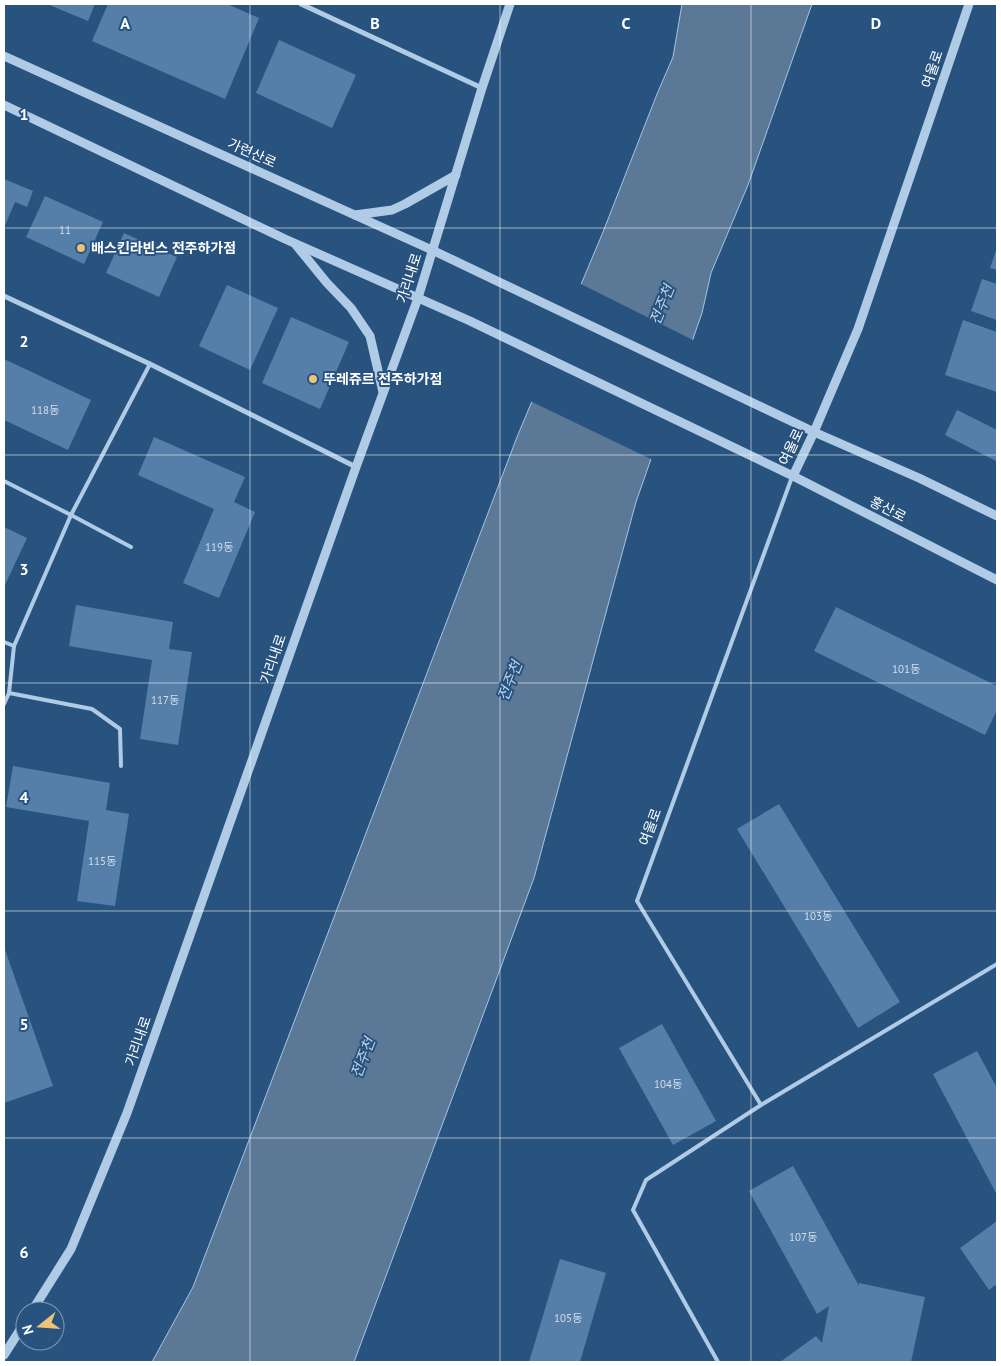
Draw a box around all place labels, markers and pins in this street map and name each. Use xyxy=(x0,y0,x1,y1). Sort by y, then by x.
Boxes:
place label: 배스킨라빈스 전주하가점 xyxy=(91,239,236,257)
marker: 배스킨라빈스 전주하가점 xyxy=(75,242,87,254)
place label: 뚜레쥬르 전주하가점 xyxy=(323,370,442,388)
marker: 뚜레쥬르 전주하가점 xyxy=(307,373,319,385)

